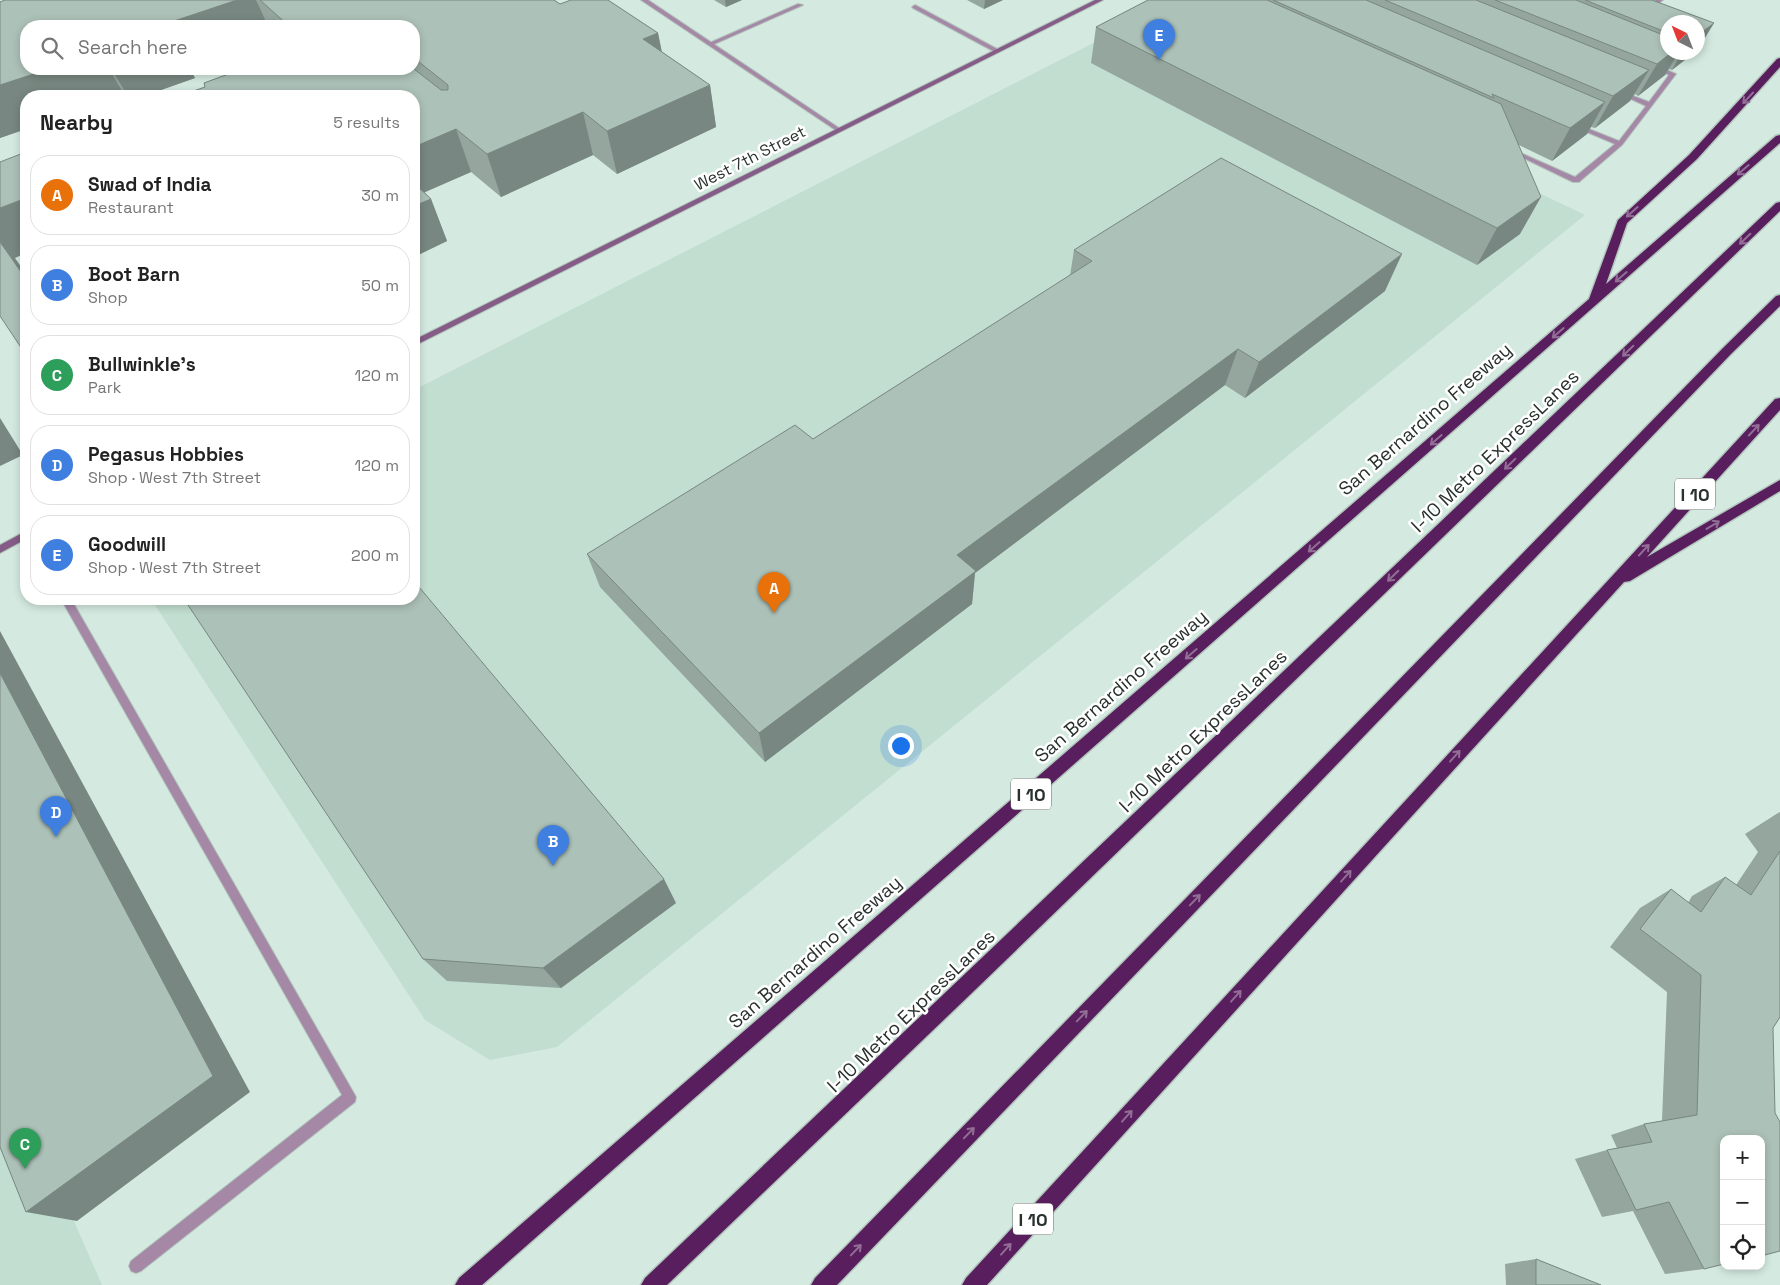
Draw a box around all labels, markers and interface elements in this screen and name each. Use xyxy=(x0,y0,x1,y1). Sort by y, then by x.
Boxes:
north arrow xyxy=(1660,15,1705,60)
pin: E xyxy=(1143,19,1175,60)
search box xyxy=(20,20,420,75)
icon: search xyxy=(38,34,66,62)
text: Search here xyxy=(78,35,188,60)
one-way arrow xyxy=(1742,91,1754,104)
text: Nearby xyxy=(40,109,113,136)
text: 5 results xyxy=(333,112,400,133)
street label: West 7th Street xyxy=(691,121,809,195)
one-way arrow xyxy=(1737,164,1750,176)
text: Swad of India xyxy=(88,172,211,197)
text: A xyxy=(52,185,62,206)
text: 30 m xyxy=(361,185,399,206)
text: Restaurant xyxy=(88,197,174,218)
one-way arrow xyxy=(1626,206,1639,218)
one-way arrow xyxy=(1739,233,1751,245)
text: Boot Barn xyxy=(88,262,180,287)
one-way arrow xyxy=(1615,271,1628,283)
text: B xyxy=(52,275,62,296)
text: 50 m xyxy=(361,275,399,296)
text: Shop xyxy=(88,287,128,308)
one-way arrow xyxy=(1552,327,1565,339)
street label: San Bernardino Freeway xyxy=(1333,337,1517,501)
one-way arrow xyxy=(1621,345,1634,357)
text: Bullwinkle's xyxy=(88,352,196,377)
street label: I-10 Metro ExpressLanes xyxy=(1406,364,1584,538)
text: C xyxy=(52,365,62,386)
text: 120 m xyxy=(355,365,399,386)
text: Park xyxy=(88,377,121,398)
one-way arrow xyxy=(1748,424,1760,437)
one-way arrow xyxy=(1430,434,1443,446)
text: Pegasus Hobbies xyxy=(88,442,244,467)
text: D xyxy=(52,455,62,476)
text: 120 m xyxy=(355,455,399,476)
one-way arrow xyxy=(1504,458,1517,470)
text: Shop · West 7th Street xyxy=(88,467,261,488)
road number: I 10 xyxy=(1675,478,1715,509)
one-way arrow xyxy=(1705,520,1719,530)
text: Goodwill xyxy=(88,532,166,557)
one-way arrow xyxy=(1308,541,1321,552)
one-way arrow xyxy=(1638,543,1649,556)
text: E xyxy=(53,545,61,566)
text: 200 m xyxy=(351,545,399,566)
text: Shop · West 7th Street xyxy=(88,557,261,578)
one-way arrow xyxy=(1387,570,1400,582)
pin: A xyxy=(758,572,790,613)
street label: San Bernardino Freeway xyxy=(1029,604,1213,768)
street label: I-10 Metro ExpressLanes xyxy=(1114,644,1292,818)
one-way arrow xyxy=(1185,648,1198,660)
your location xyxy=(888,733,914,759)
one-way arrow xyxy=(1449,750,1461,762)
road number: I 10 xyxy=(1011,779,1051,810)
pin: D xyxy=(40,796,72,837)
pin: B xyxy=(537,825,569,866)
street label: San Bernardino Freeway xyxy=(723,870,907,1034)
one-way arrow xyxy=(1340,870,1352,883)
one-way arrow xyxy=(1189,893,1201,906)
street label: I-10 Metro ExpressLanes xyxy=(822,924,1000,1098)
one-way arrow xyxy=(1230,990,1242,1003)
one-way arrow xyxy=(1076,1010,1088,1023)
one-way arrow xyxy=(1121,1110,1133,1123)
one-way arrow xyxy=(963,1127,975,1139)
pin: C xyxy=(9,1128,41,1169)
map controls xyxy=(1720,1135,1765,1270)
button: + xyxy=(1720,1135,1765,1180)
button: − xyxy=(1720,1180,1765,1225)
road number: I 10 xyxy=(1013,1204,1053,1234)
button: locate xyxy=(1720,1225,1765,1270)
one-way arrow xyxy=(1000,1243,1012,1255)
one-way arrow xyxy=(850,1244,862,1256)

